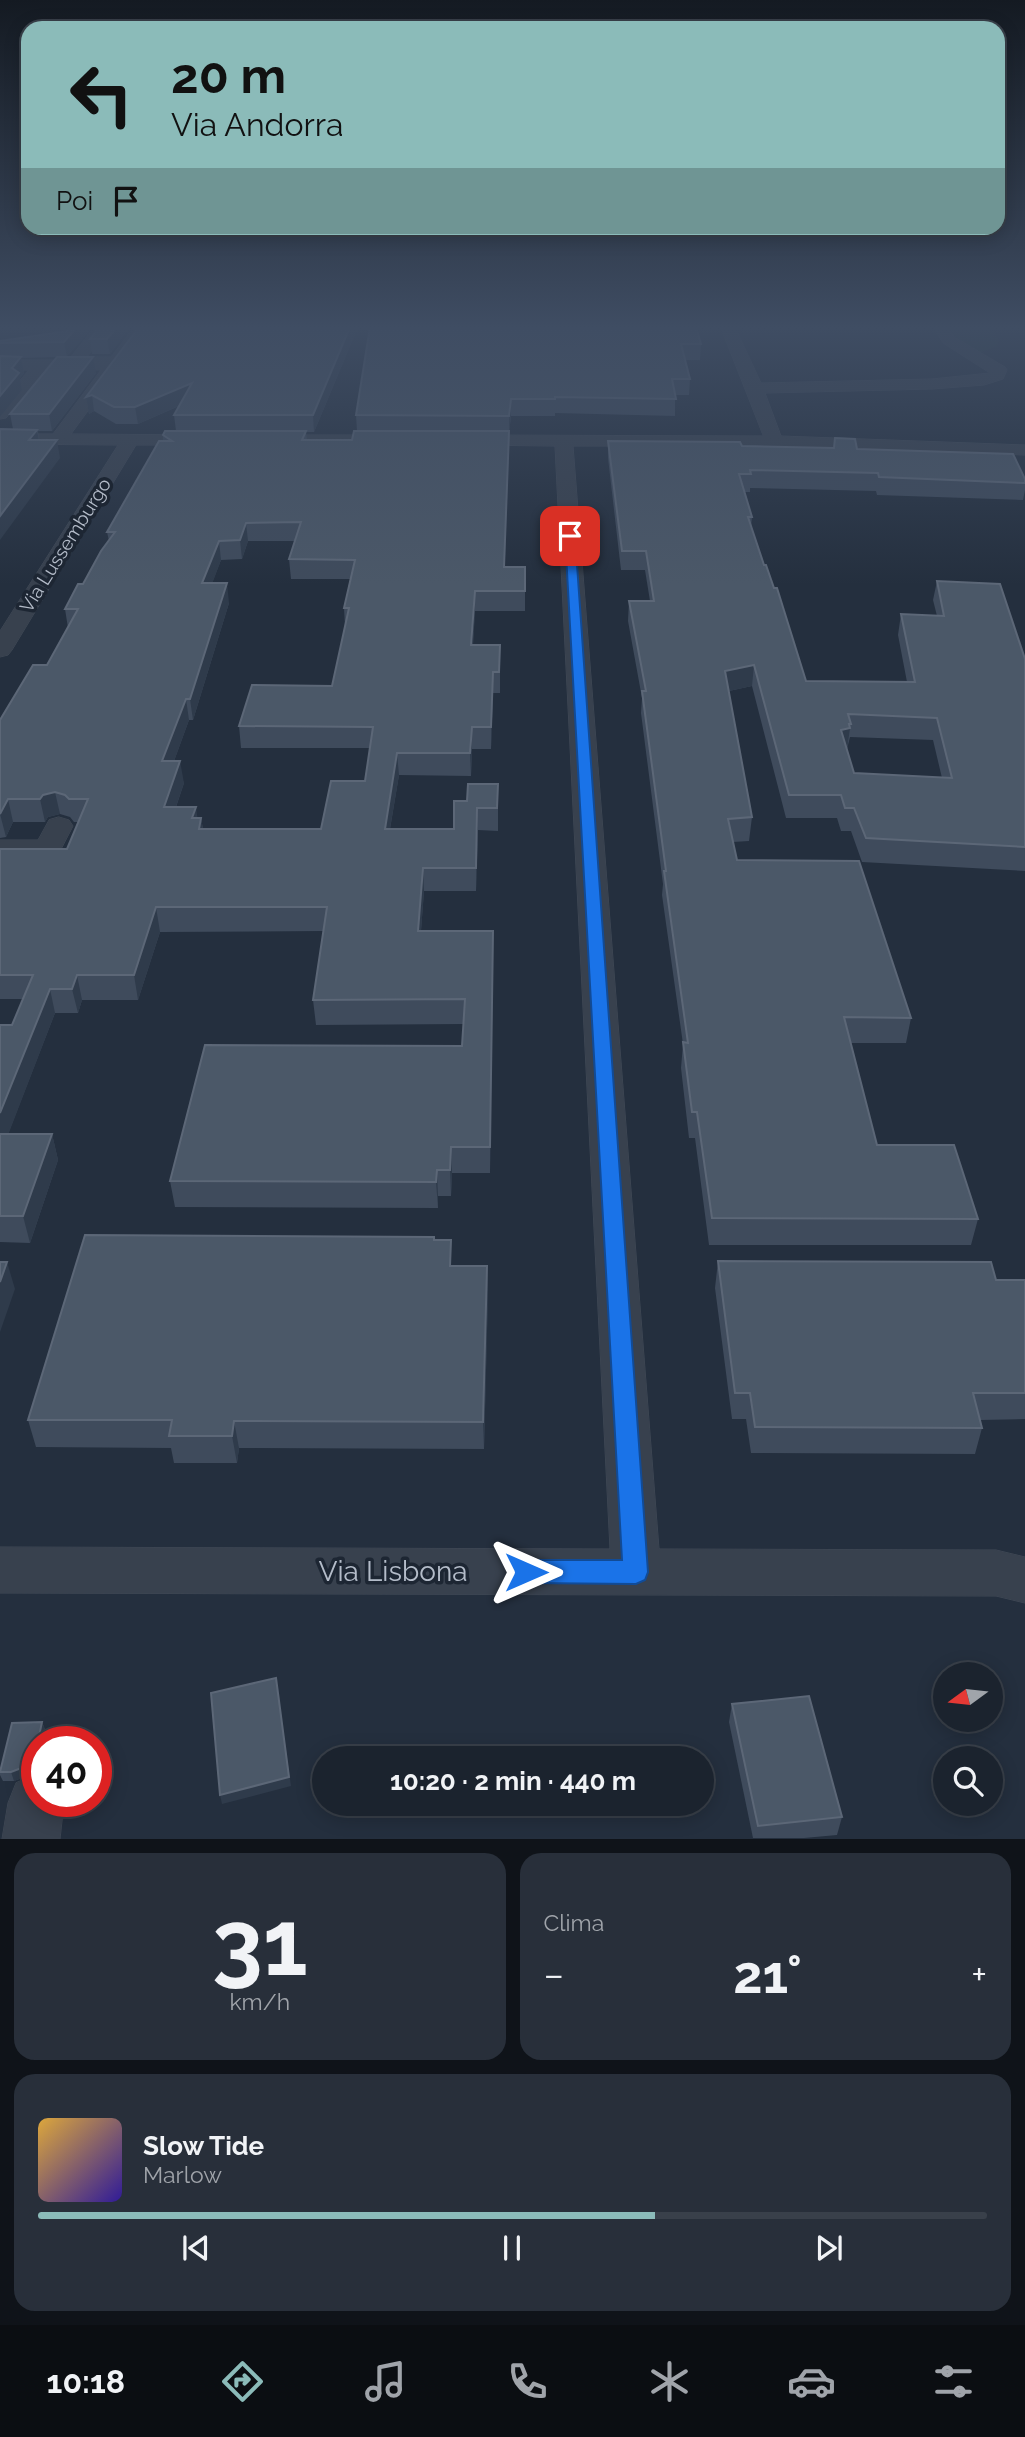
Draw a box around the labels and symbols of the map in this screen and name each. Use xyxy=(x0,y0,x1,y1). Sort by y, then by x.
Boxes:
street label: Via Lussemburgo xyxy=(15,474,115,616)
pin xyxy=(540,506,600,566)
position arrow xyxy=(489,1535,563,1609)
street label: Via Lisbona xyxy=(319,1555,468,1588)
north arrow xyxy=(933,1662,1003,1732)
speed limit sign: 40 xyxy=(21,1726,112,1817)

